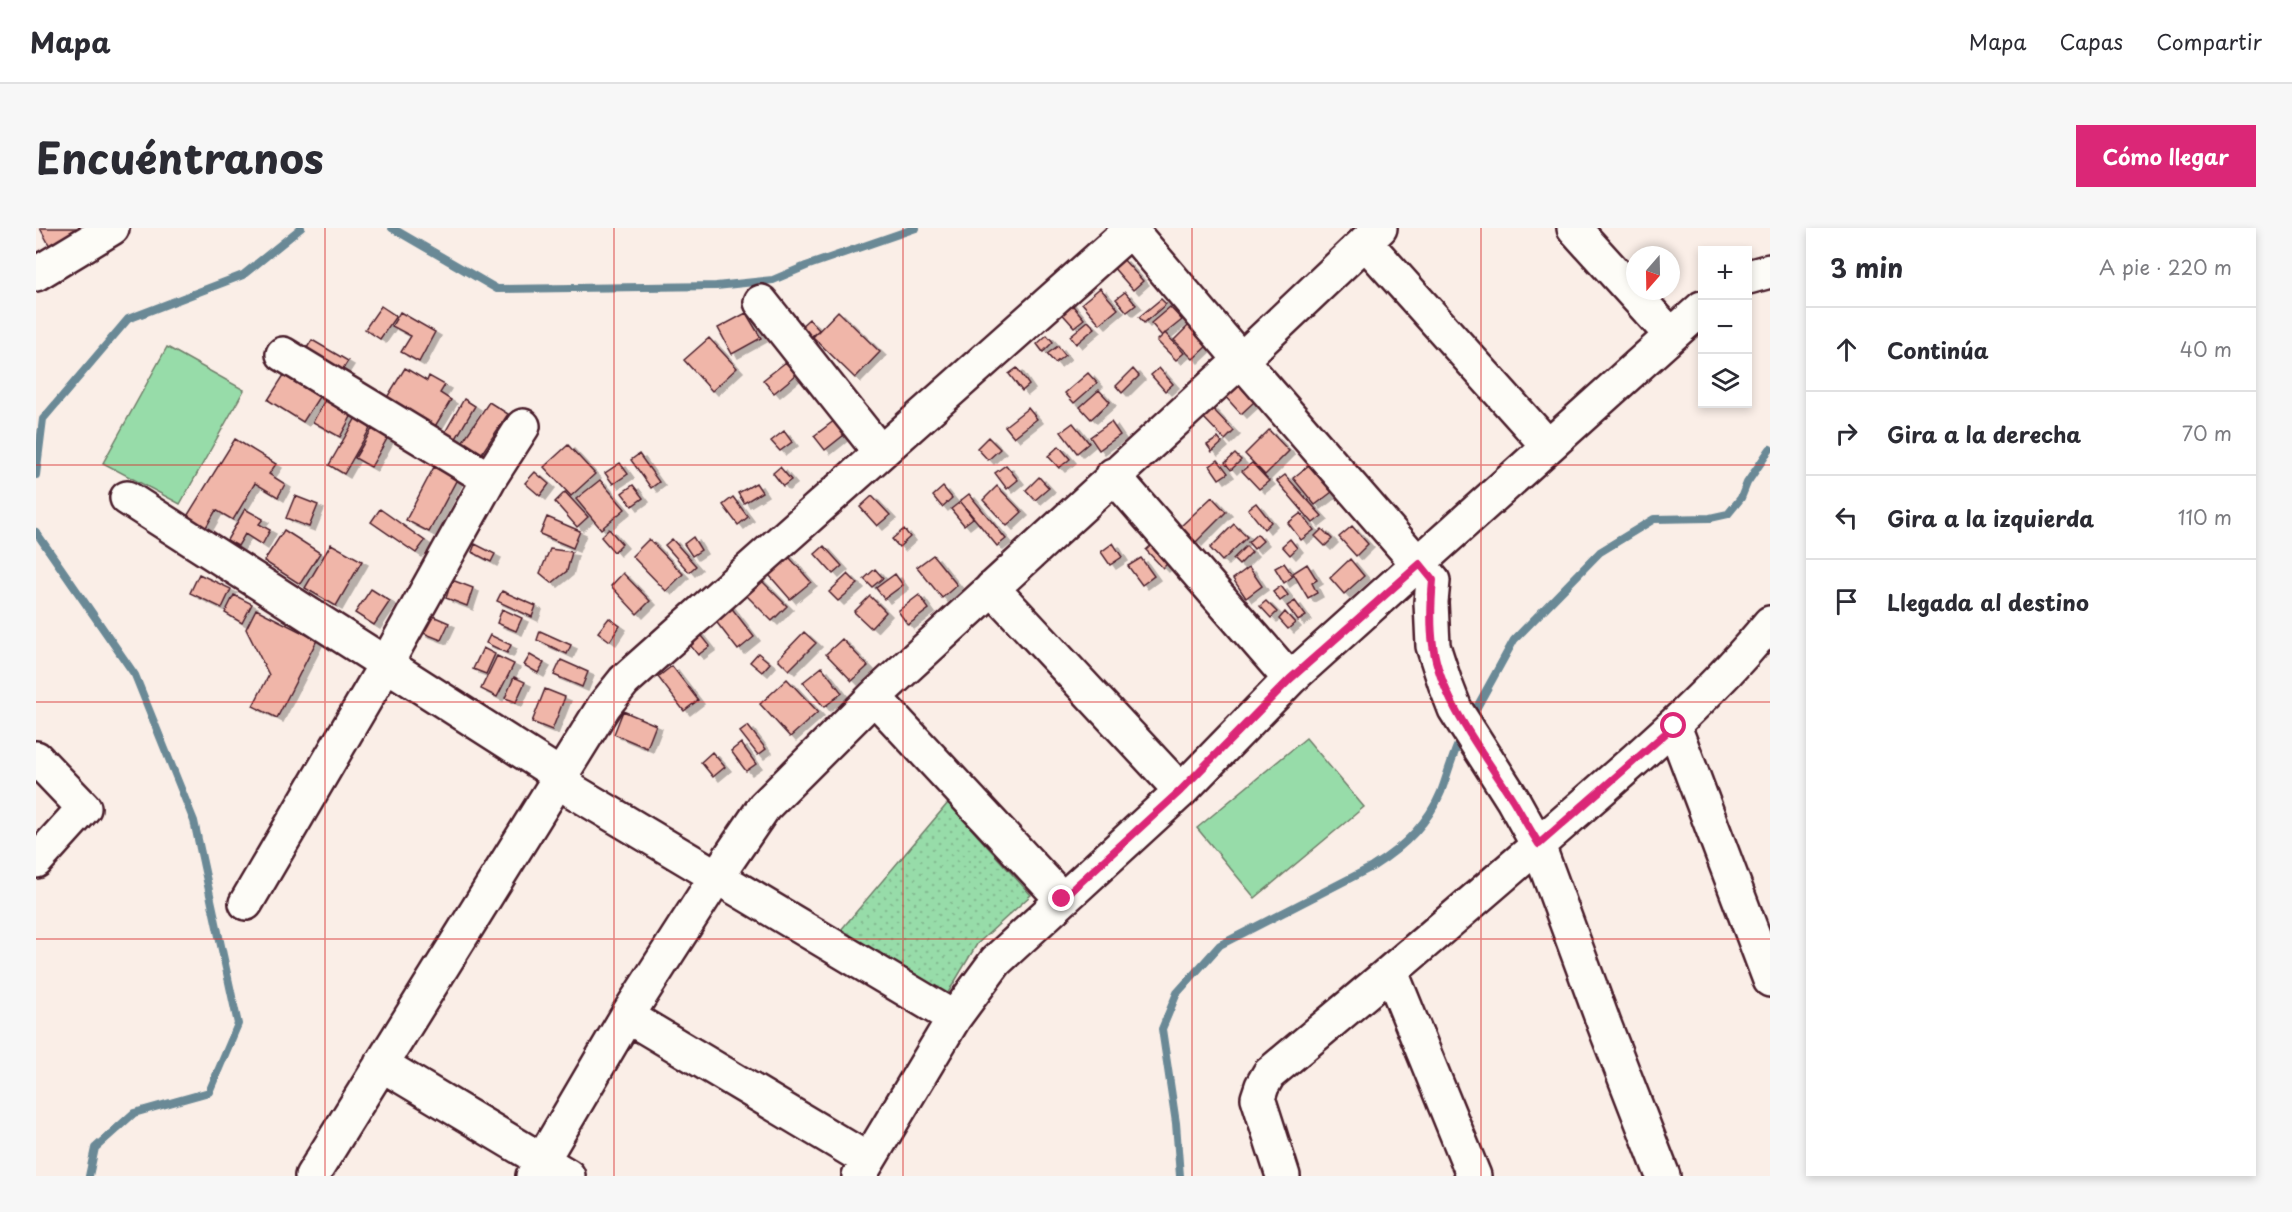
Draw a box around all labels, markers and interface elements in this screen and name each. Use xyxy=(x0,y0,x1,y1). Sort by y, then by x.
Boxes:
text: Mapa xyxy=(30,20,111,63)
text: Mapa xyxy=(1969,25,2027,57)
text: Capas xyxy=(2060,25,2123,57)
text: Compartir xyxy=(2156,25,2262,57)
text: Encuéntranos xyxy=(36,125,324,188)
button: Cómo llegar xyxy=(2076,125,2256,187)
north arrow xyxy=(1626,246,1680,300)
map controls xyxy=(1698,246,1752,408)
button: + xyxy=(1698,246,1752,300)
text: 3 min xyxy=(1830,248,1903,287)
text: A pie · 220 m xyxy=(2099,252,2232,282)
button: − xyxy=(1698,300,1752,354)
icon: ahead xyxy=(1830,333,1863,366)
text: Continúa xyxy=(1887,333,1989,366)
text: 40 m xyxy=(2180,334,2232,364)
button: layers xyxy=(1698,354,1752,408)
icon: right xyxy=(1830,417,1863,450)
text: Gira a la derecha xyxy=(1887,417,2081,450)
text: 70 m xyxy=(2182,418,2232,448)
icon: left xyxy=(1830,501,1863,534)
text: Gira a la izquierda xyxy=(1887,501,2094,534)
text: 110 m xyxy=(2178,502,2232,532)
icon: arrive xyxy=(1830,585,1863,618)
text: Llegada al destino xyxy=(1887,585,2089,618)
route start xyxy=(1660,712,1686,738)
route end xyxy=(1048,885,1074,911)

